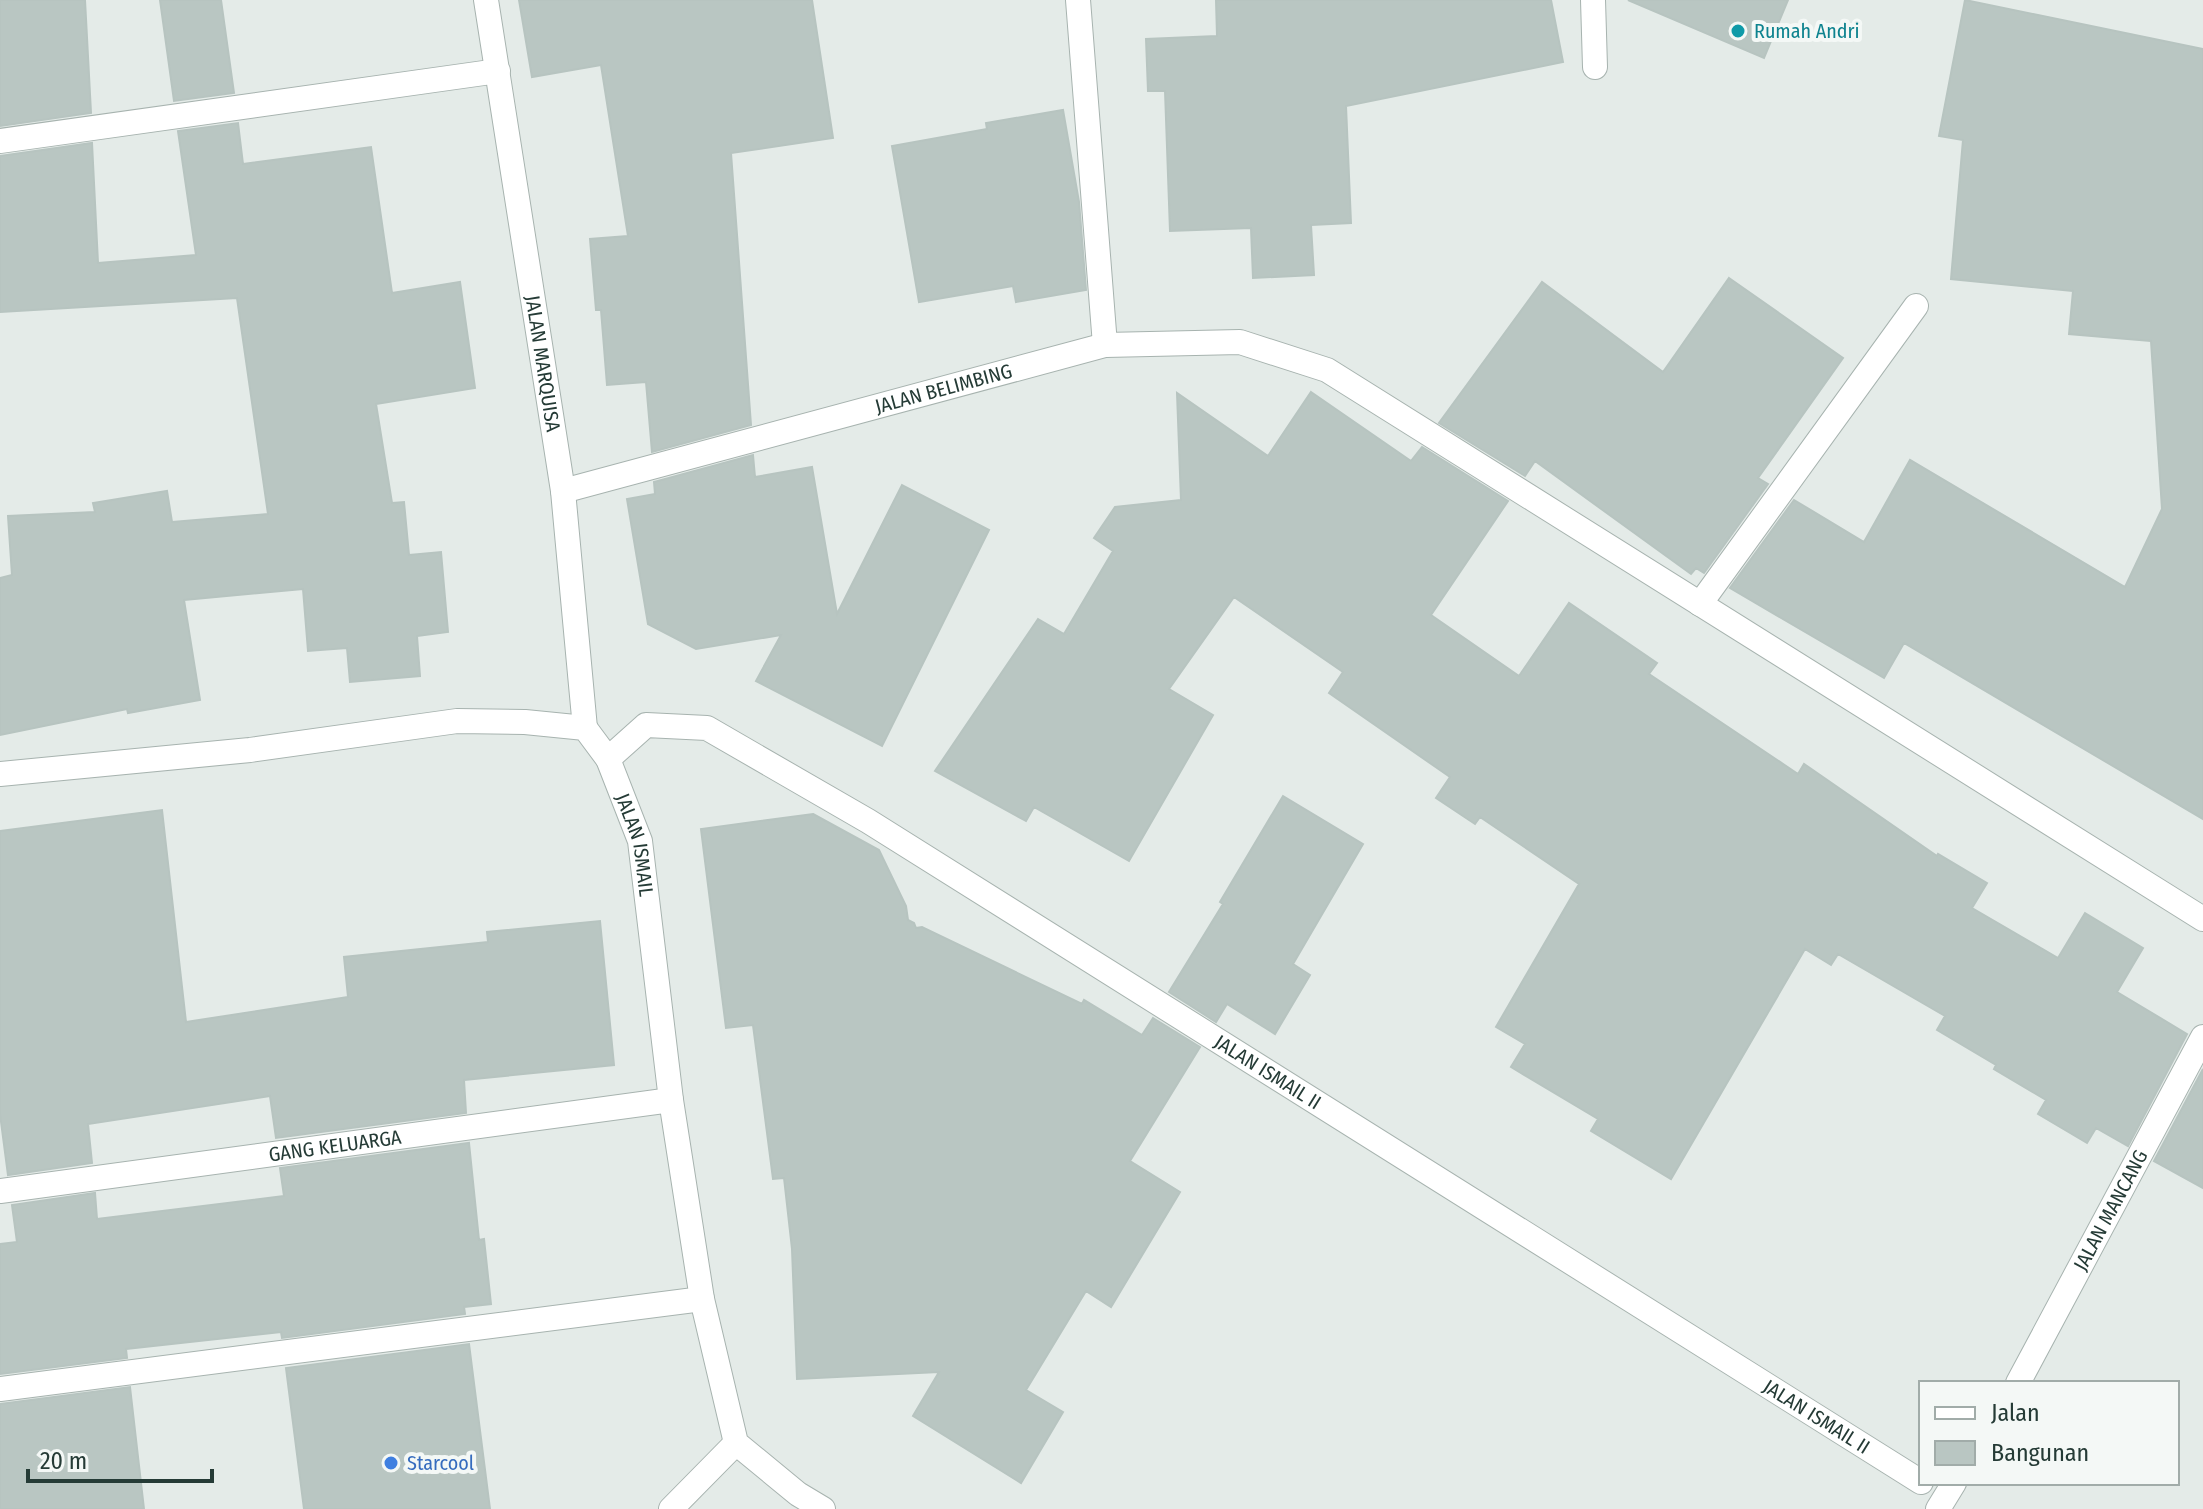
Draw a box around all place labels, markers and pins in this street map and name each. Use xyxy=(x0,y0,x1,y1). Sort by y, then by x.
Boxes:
place label: Rumah Andri xyxy=(1754,19,1860,43)
marker: Rumah Andri xyxy=(1729,22,1747,40)
place label: Starcool xyxy=(407,1451,474,1475)
marker: Starcool xyxy=(382,1454,400,1472)

